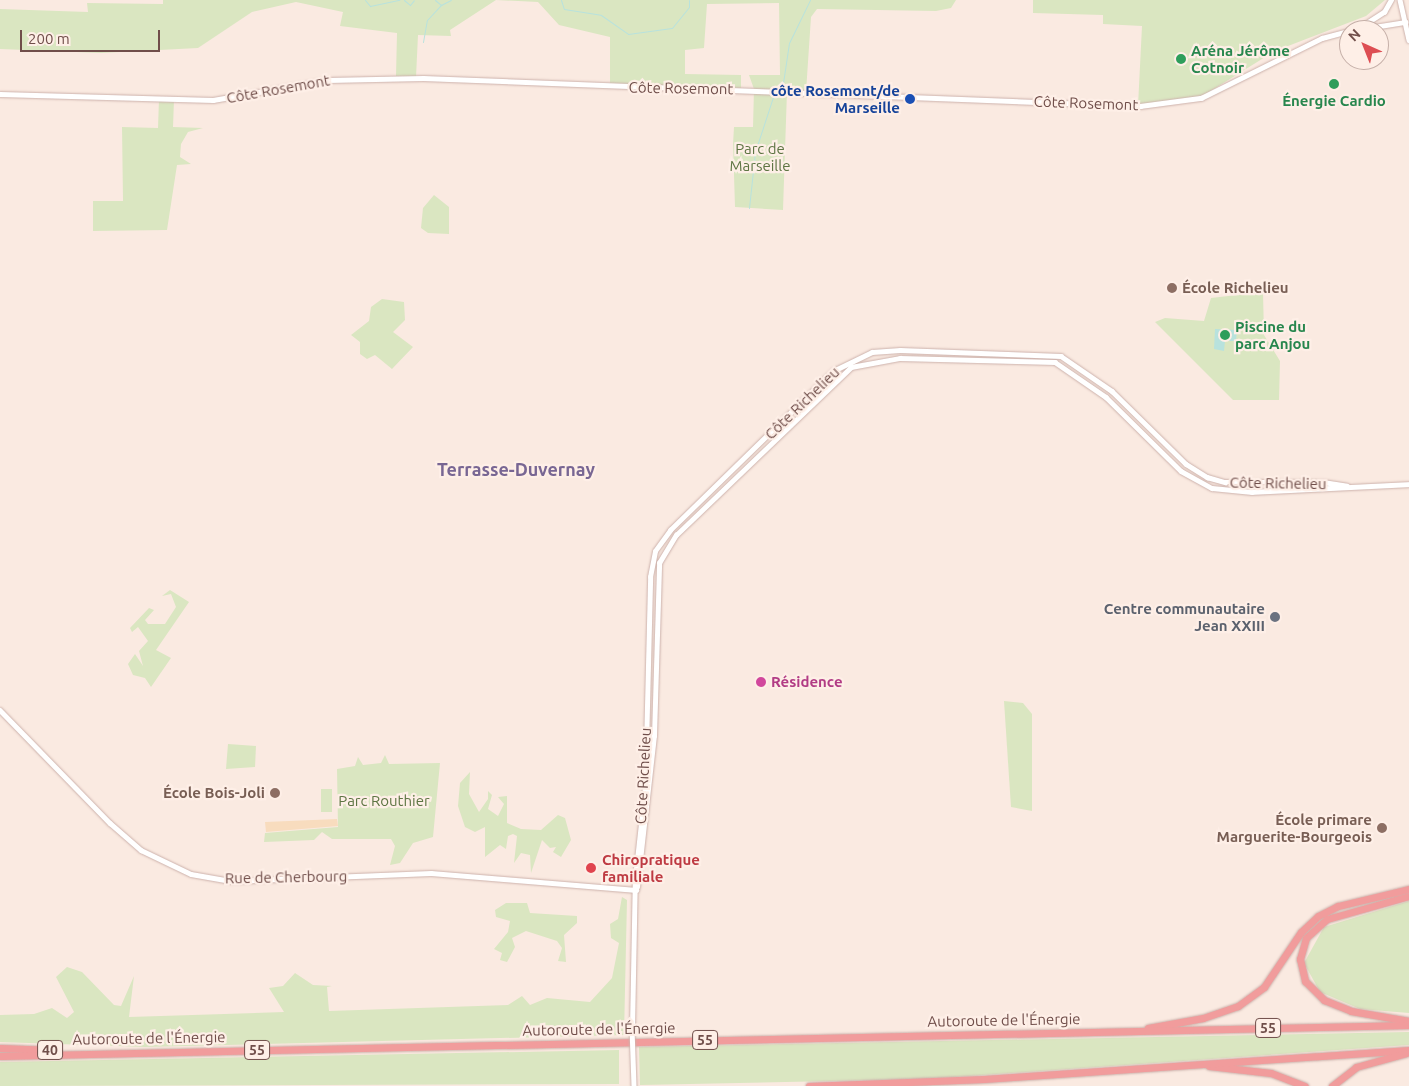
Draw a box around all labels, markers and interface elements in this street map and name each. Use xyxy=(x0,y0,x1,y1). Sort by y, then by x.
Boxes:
scale bar xyxy=(22,20,162,52)
north arrow xyxy=(1339,20,1389,70)
text: N xyxy=(1345,26,1364,44)
text: 200 m xyxy=(28,30,70,47)
place label: Aréna Jérôme Cotnoir xyxy=(1191,41,1290,76)
marker: Aréna Jérôme Cotnoir xyxy=(1175,53,1187,65)
street label: Côte Rosemont xyxy=(225,71,331,107)
street label: Côte Rosemont xyxy=(629,78,733,98)
marker: Énergie Cardio xyxy=(1328,78,1340,90)
place label: côte Rosemont/de Marseille xyxy=(771,81,900,116)
street label: Côte Rosemont xyxy=(1033,92,1139,114)
place label: Énergie Cardio xyxy=(1282,92,1386,110)
marker: côte Rosemont/de Marseille xyxy=(904,93,916,105)
park label: Parc de Marseille xyxy=(729,139,791,174)
place label: École Richelieu xyxy=(1182,279,1289,297)
marker: École Richelieu xyxy=(1166,282,1178,294)
place label: Piscine du parc Anjou xyxy=(1235,317,1310,352)
marker: Piscine du parc Anjou xyxy=(1219,329,1231,341)
street label: Côte Richelieu xyxy=(761,363,843,443)
district label: Terrasse-Duvernay xyxy=(437,458,595,480)
street label: Côte Richelieu xyxy=(1229,473,1327,493)
place label: Centre communautaire Jean XXIII xyxy=(1104,599,1265,634)
marker: Centre communautaire Jean XXIII xyxy=(1269,611,1281,623)
place label: Résidence xyxy=(771,673,843,691)
marker: Résidence xyxy=(755,676,767,688)
street label: Côte Richelieu xyxy=(631,727,655,825)
place label: École Bois-Joli xyxy=(163,784,265,802)
marker: École Bois-Joli xyxy=(269,787,281,799)
park label: Parc Routhier xyxy=(338,792,430,810)
place label: École primare Marguerite-Bourgeois xyxy=(1217,810,1372,845)
marker: École primare Marguerite-Bourgeois xyxy=(1376,822,1388,834)
place label: Chiropratique familiale xyxy=(602,850,700,885)
marker: Chiropratique familiale xyxy=(584,861,598,875)
street label: Rue de Cherbourg xyxy=(225,867,347,887)
street label: Autoroute de l'Énergie xyxy=(927,1010,1081,1030)
road number: 55 xyxy=(1254,1016,1282,1040)
street label: Autoroute de l'Énergie xyxy=(522,1019,676,1039)
street label: Autoroute de l'Énergie xyxy=(72,1028,226,1048)
road number: 55 xyxy=(691,1028,719,1052)
road number: 40 xyxy=(36,1038,64,1062)
road number: 55 xyxy=(243,1038,271,1062)

